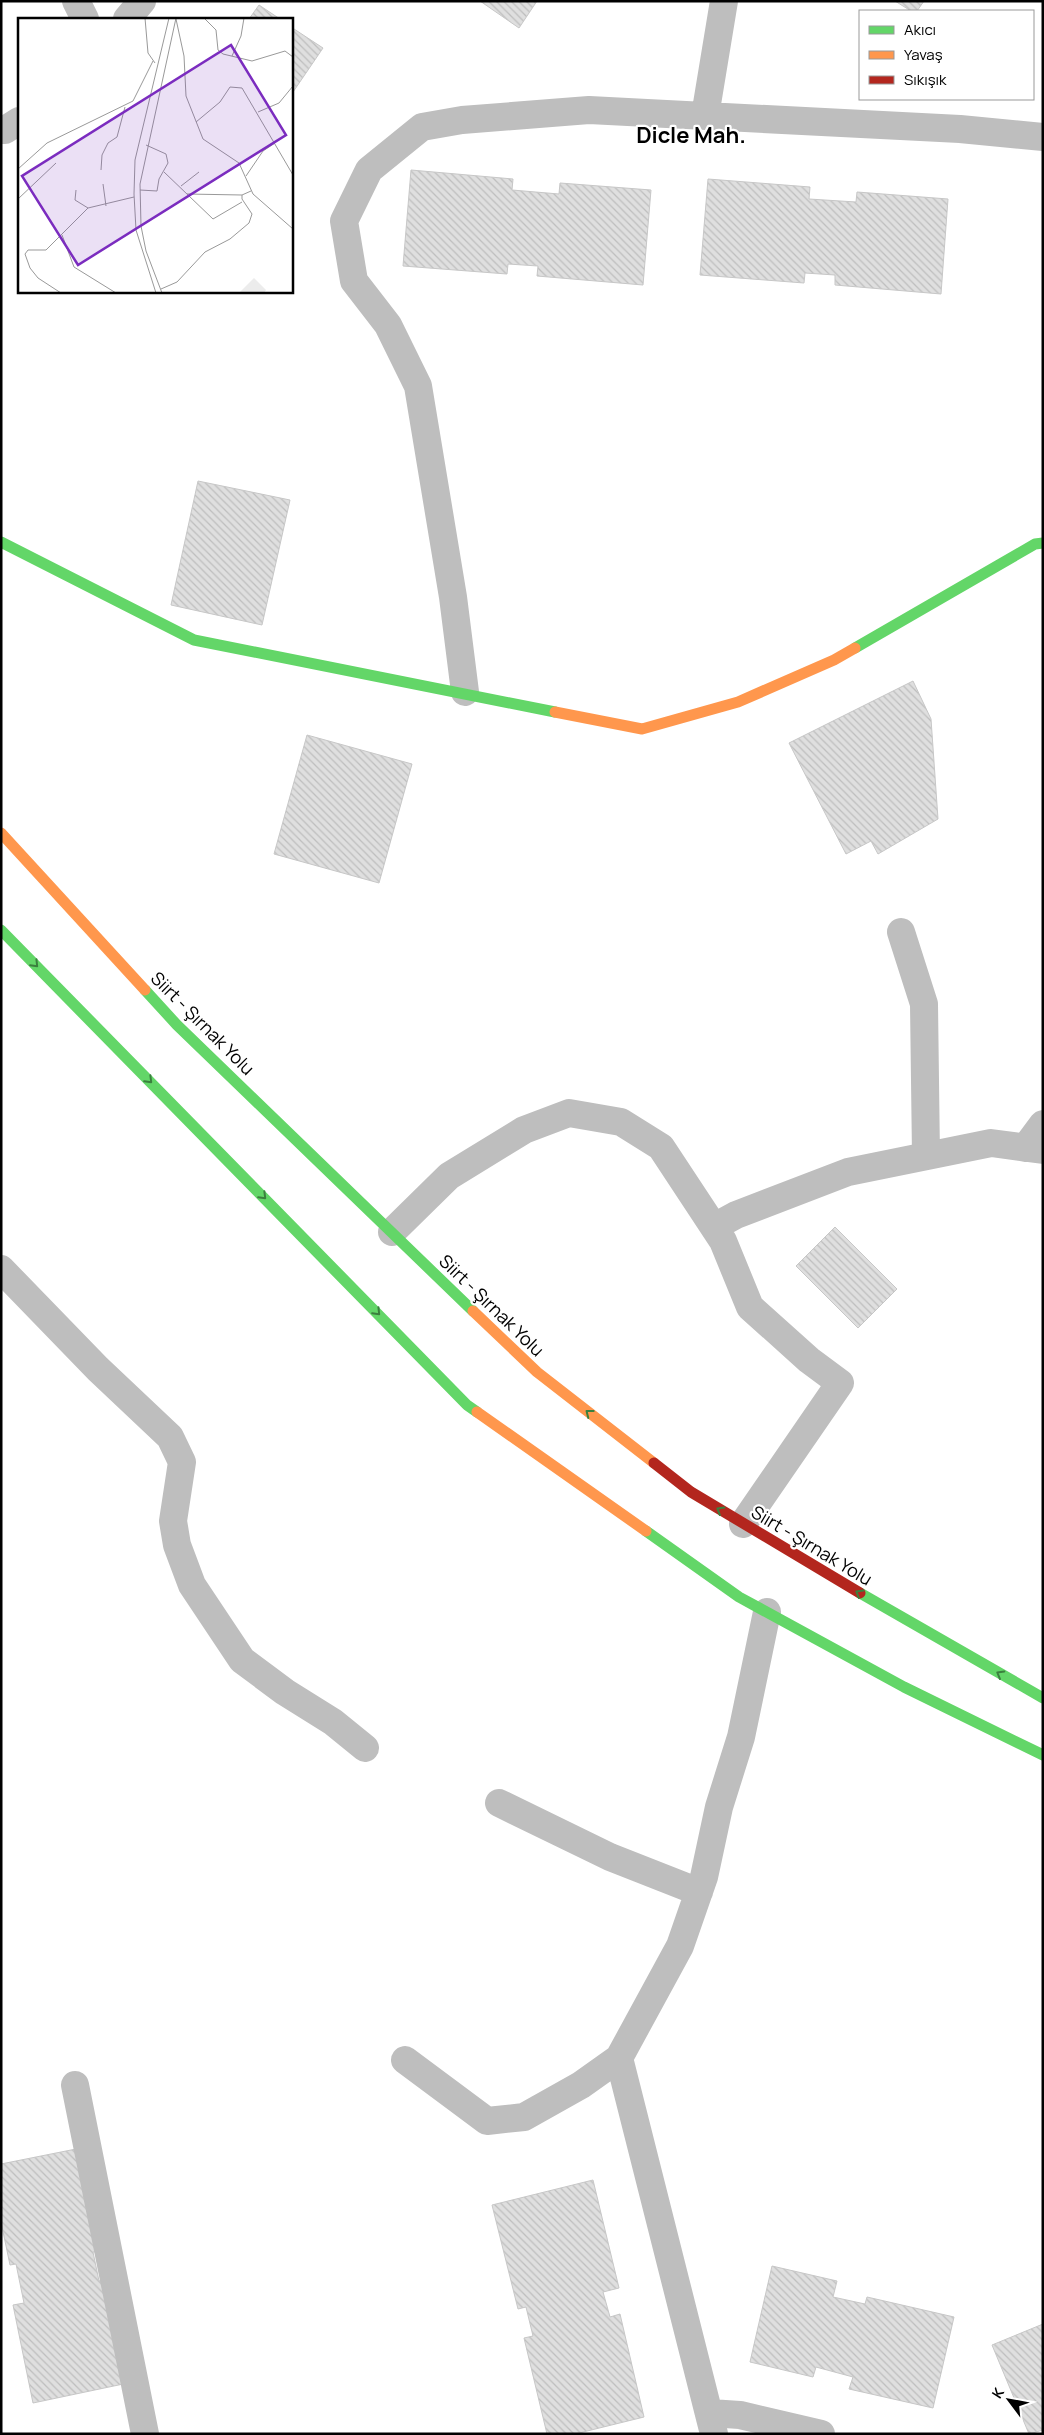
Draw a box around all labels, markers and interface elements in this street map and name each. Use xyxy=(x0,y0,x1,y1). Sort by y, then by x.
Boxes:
legend xyxy=(859,10,1034,100)
inset map xyxy=(18,18,292,292)
text: Akıcı xyxy=(904,19,936,40)
text: Yavaş xyxy=(904,44,943,65)
text: Sıkışık xyxy=(904,69,947,90)
district label: Dicle Mah. xyxy=(636,120,746,150)
one-way arrow xyxy=(29,959,38,968)
street label: Siirt - Şırnak Yolu xyxy=(146,966,260,1080)
one-way arrow xyxy=(143,1075,152,1084)
one-way arrow xyxy=(257,1191,266,1200)
street label: Siirt - Şırnak Yolu xyxy=(434,1249,550,1361)
one-way arrow xyxy=(371,1307,380,1316)
one-way arrow xyxy=(586,1411,595,1419)
street label: Siirt - Şırnak Yolu xyxy=(747,1499,877,1591)
one-way arrow xyxy=(716,1506,725,1516)
one-way arrow xyxy=(856,1590,865,1600)
one-way arrow xyxy=(997,1670,1006,1680)
north arrow xyxy=(984,2375,1034,2425)
text: K xyxy=(987,2383,1009,2402)

